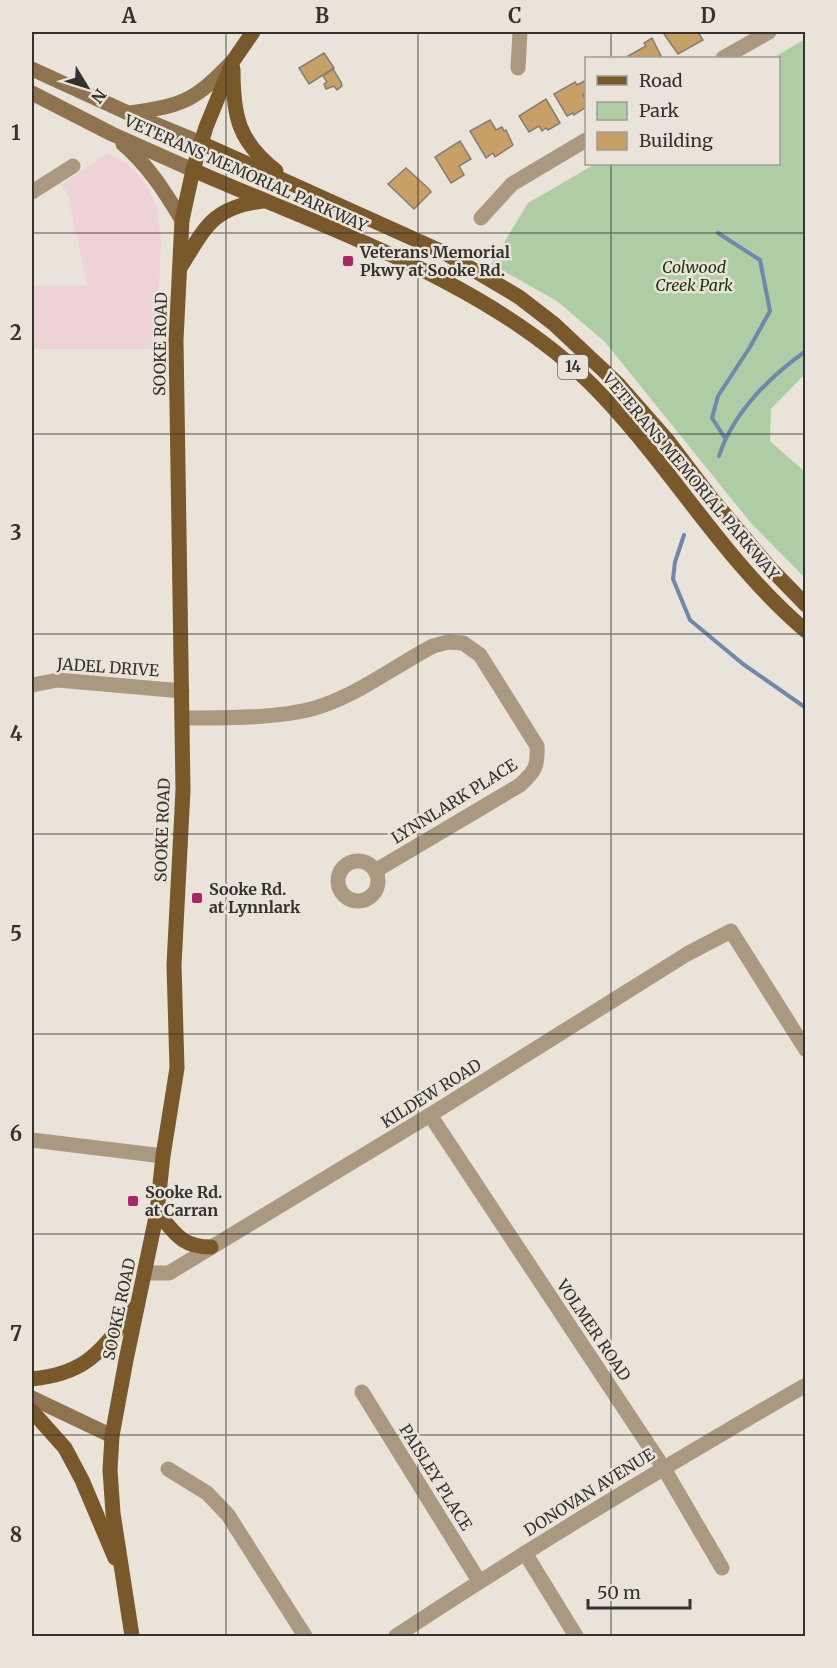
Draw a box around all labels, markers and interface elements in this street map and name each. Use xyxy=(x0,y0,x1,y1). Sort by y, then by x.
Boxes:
text: A xyxy=(121,3,137,28)
text: B xyxy=(315,3,329,28)
text: C xyxy=(508,3,522,28)
text: D xyxy=(700,3,716,28)
north arrow xyxy=(57,57,117,117)
legend xyxy=(585,57,780,165)
text: Road xyxy=(639,69,683,92)
text: N xyxy=(87,85,111,108)
text: Park xyxy=(639,99,680,122)
street label: VETERANS MEMORIAL PARKWAY xyxy=(120,110,371,236)
text: 1 xyxy=(11,120,21,145)
text: Building xyxy=(639,129,713,152)
place label: Veterans Memorial Pkwy at Sooke Rd. xyxy=(359,242,510,280)
marker: Veterans Memorial Pkwy at Sooke Rd. xyxy=(341,254,355,268)
park label: Colwood Creek Park xyxy=(655,257,733,295)
street label: SOOKE ROAD xyxy=(149,292,171,396)
text: 2 xyxy=(10,320,22,345)
road number: 14 xyxy=(558,355,588,379)
street label: VETERANS MEMORIAL PARKWAY xyxy=(598,368,784,584)
text: 3 xyxy=(10,520,22,545)
street label: JADEL DRIVE xyxy=(55,653,161,681)
text: 4 xyxy=(10,721,23,746)
street label: LYNNLARK PLACE xyxy=(388,754,521,848)
street label: SOOKE ROAD xyxy=(150,778,174,882)
place label: Sooke Rd. at Lynnlark xyxy=(209,879,301,917)
marker: Sooke Rd. at Lynnlark xyxy=(190,891,204,905)
text: 5 xyxy=(10,921,22,946)
street label: KILDEW ROAD xyxy=(377,1054,485,1132)
text: 6 xyxy=(10,1121,22,1146)
place label: Sooke Rd. at Carran xyxy=(145,1182,223,1220)
marker: Sooke Rd. at Carran xyxy=(126,1194,140,1208)
street label: SOOKE ROAD xyxy=(98,1256,140,1362)
street label: VOLMER ROAD xyxy=(552,1275,635,1385)
text: 7 xyxy=(10,1321,22,1346)
street label: PAISLEY PLACE xyxy=(395,1420,477,1534)
street label: DONOVAN AVENUE xyxy=(520,1443,659,1540)
text: 8 xyxy=(10,1522,22,1547)
scale bar xyxy=(588,1572,690,1610)
text: 50 m xyxy=(597,1581,641,1604)

